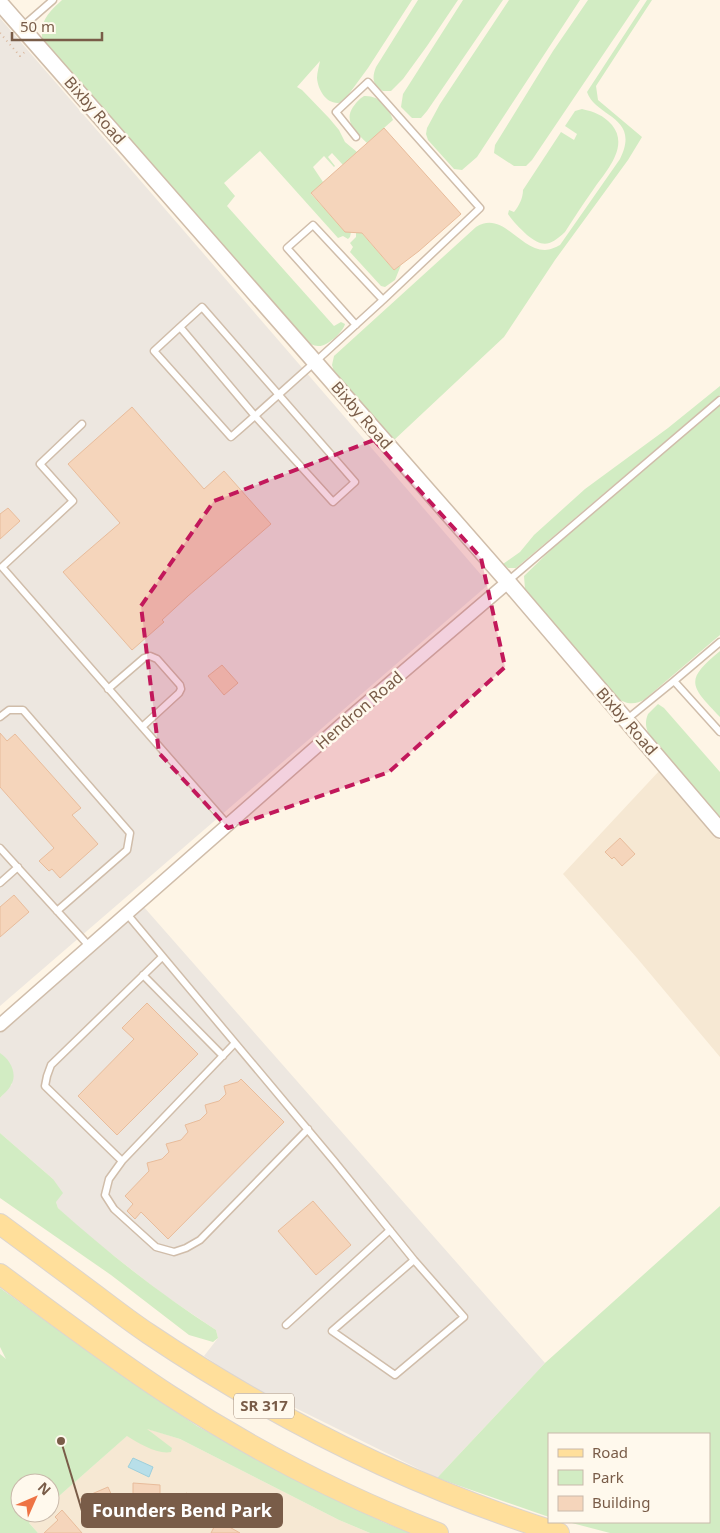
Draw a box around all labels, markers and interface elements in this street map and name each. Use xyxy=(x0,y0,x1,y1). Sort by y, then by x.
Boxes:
scale bar xyxy=(12,10,102,42)
text: 50 m xyxy=(20,16,55,36)
street label: Bixby Road xyxy=(59,71,131,149)
street label: Bixby Road xyxy=(326,376,398,454)
street label: Hendron Road xyxy=(311,666,407,754)
street label: Bixby Road xyxy=(591,682,663,760)
road number: SR 317 xyxy=(234,1394,294,1418)
legend xyxy=(548,1433,710,1523)
text: Road xyxy=(592,1442,628,1462)
text: Park xyxy=(592,1467,624,1487)
north arrow xyxy=(10,1473,60,1523)
text: N xyxy=(34,1478,55,1499)
text: Building xyxy=(592,1492,650,1512)
callout: Founders Bend Park xyxy=(82,1494,282,1527)
text: Founders Bend Park xyxy=(92,1498,273,1522)

